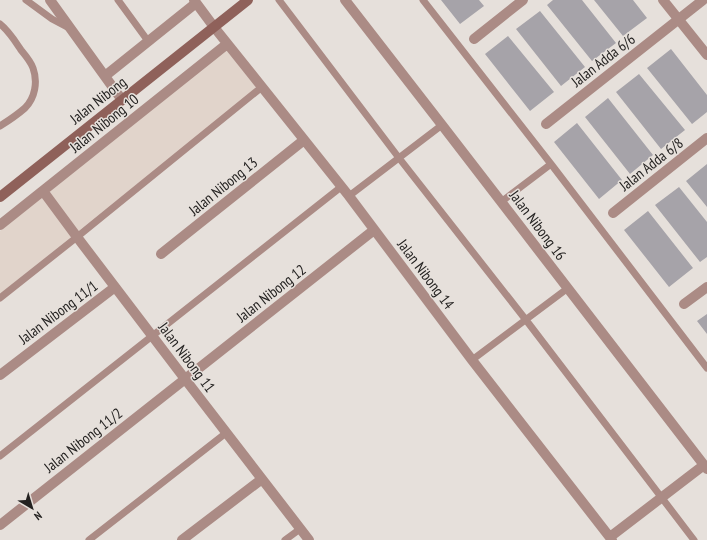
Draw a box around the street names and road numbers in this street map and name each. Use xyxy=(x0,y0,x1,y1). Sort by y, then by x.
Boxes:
street label: Jalan Adda 6/6 xyxy=(567,29,639,91)
street label: Jalan Nibong xyxy=(65,72,130,129)
street label: Jalan Nibong 10 xyxy=(65,89,142,157)
street label: Jalan Adda 6/8 xyxy=(615,133,687,195)
street label: Jalan Nibong 13 xyxy=(184,153,261,220)
street label: Jalan Nibong 16 xyxy=(505,185,571,264)
street label: Jalan Nibong 14 xyxy=(393,234,459,313)
street label: Jalan Nibong 12 xyxy=(232,260,310,327)
street label: Jalan Nibong 11/1 xyxy=(14,276,101,349)
street label: Jalan Nibong 11 xyxy=(154,317,220,396)
street label: Jalan Nibong 11/2 xyxy=(39,404,126,477)

